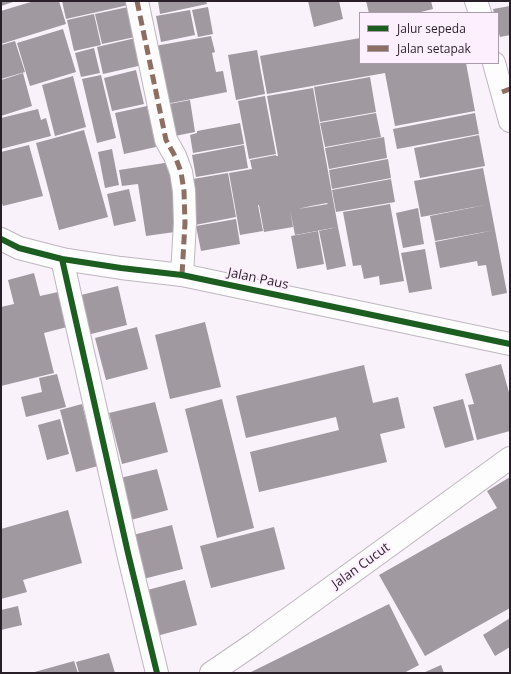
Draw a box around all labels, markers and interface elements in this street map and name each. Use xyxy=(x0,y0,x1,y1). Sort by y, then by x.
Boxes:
legend xyxy=(359,12,499,64)
text: Jalur sepeda xyxy=(397,20,466,37)
text: Jalan setapak xyxy=(397,40,471,57)
street label: Jalan Paus xyxy=(226,265,290,293)
street label: Jalan Cucut xyxy=(329,540,393,592)

